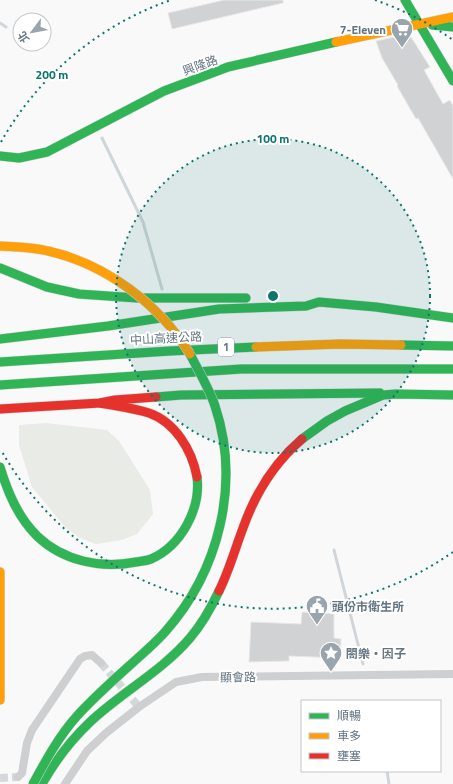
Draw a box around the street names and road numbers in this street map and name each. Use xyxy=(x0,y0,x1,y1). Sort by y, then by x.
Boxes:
street label: 興隆路 xyxy=(180,50,220,80)
street label: 中山高速公路 xyxy=(130,327,202,349)
road number: 1 xyxy=(218,338,234,356)
street label: 顯會路 xyxy=(220,667,256,687)

